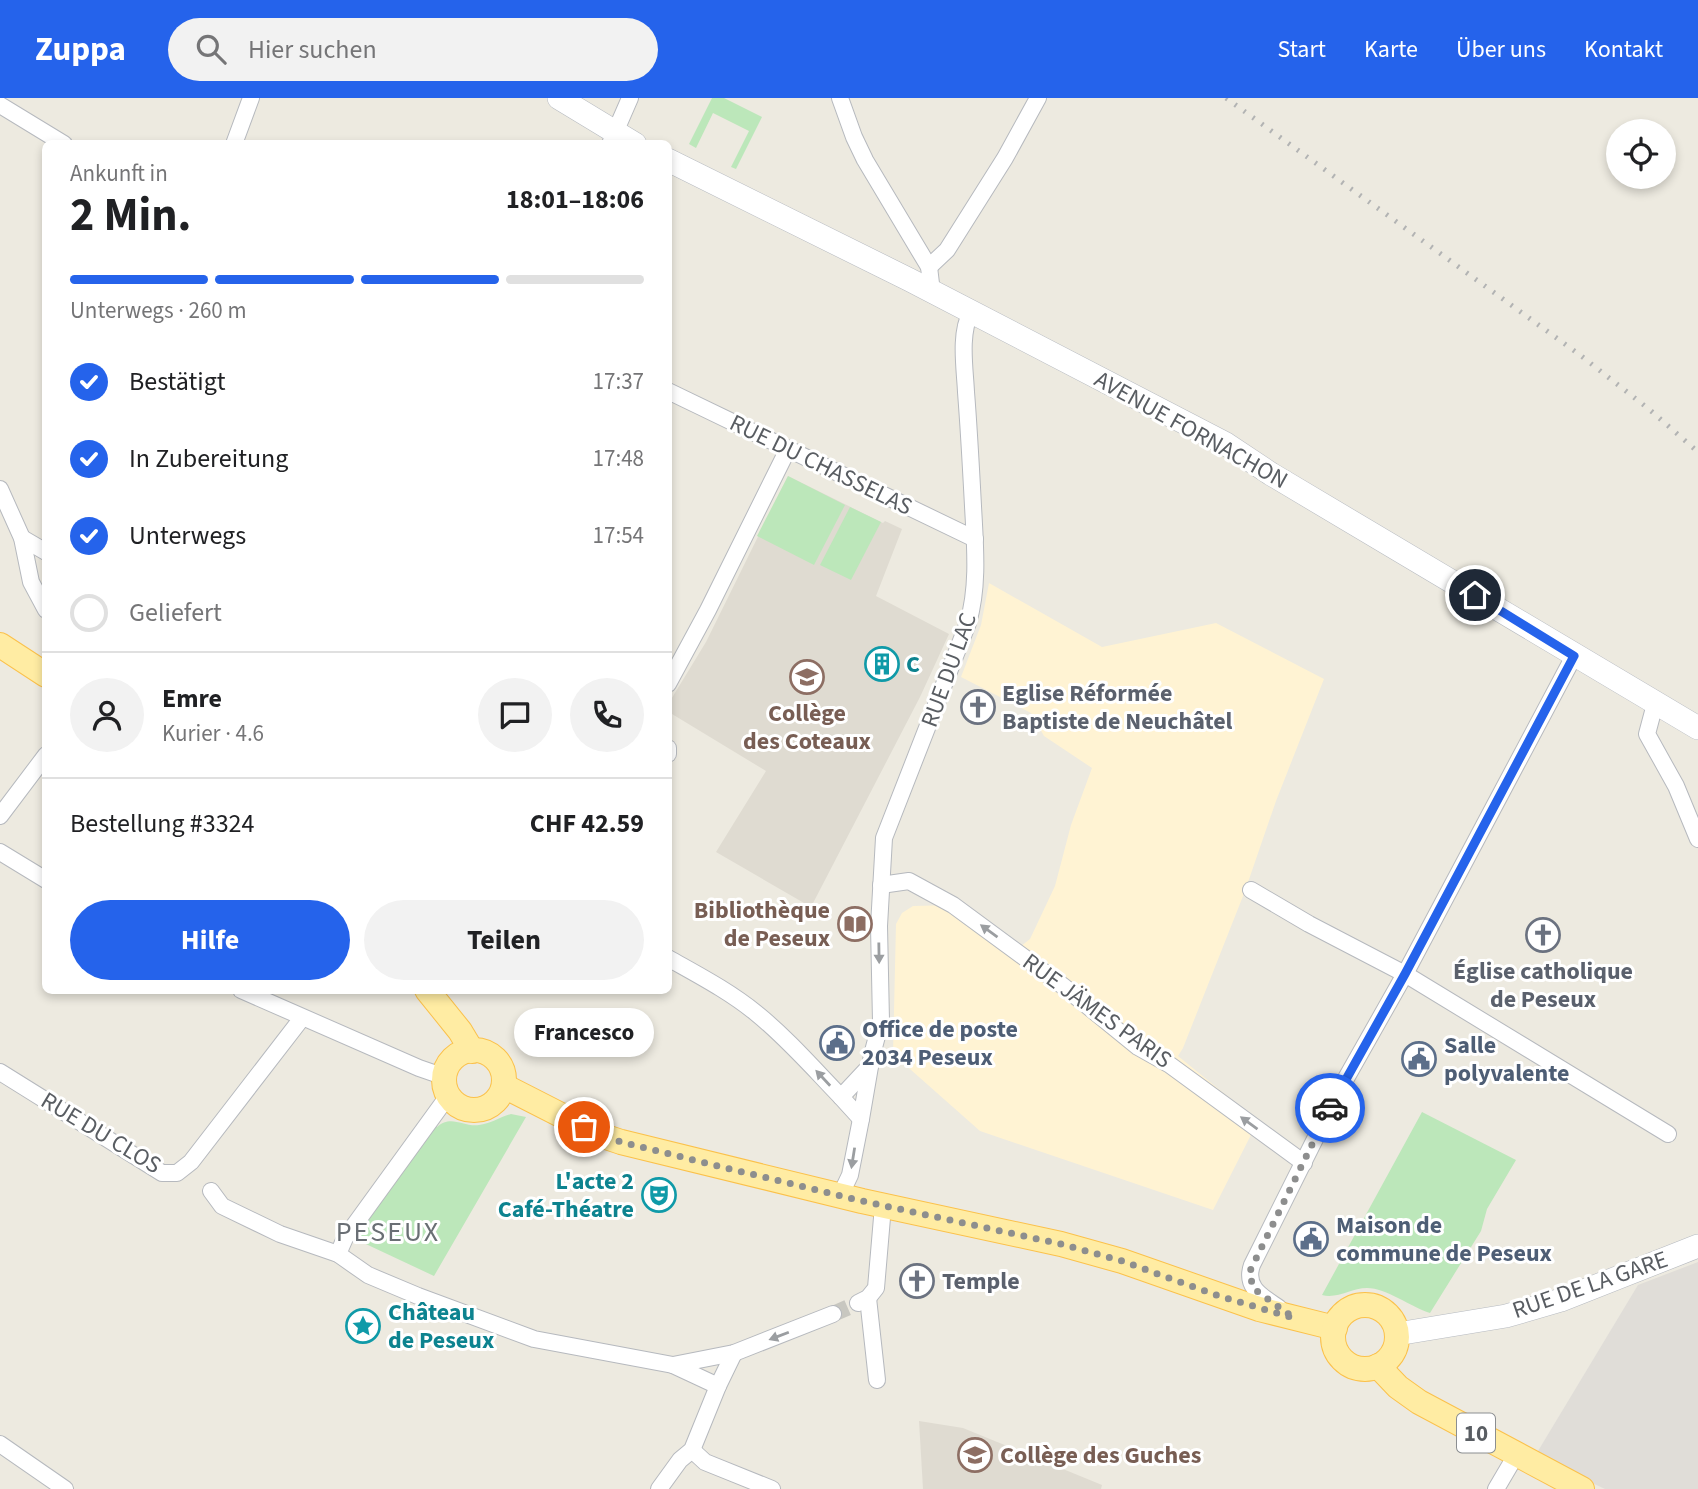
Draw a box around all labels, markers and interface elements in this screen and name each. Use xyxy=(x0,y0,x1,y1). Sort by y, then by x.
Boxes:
search box xyxy=(168,18,658,81)
text: Zuppa xyxy=(35,26,126,73)
icon: search xyxy=(192,30,230,68)
text: Hier suchen xyxy=(248,31,377,68)
text: Start xyxy=(1278,32,1326,67)
text: Karte xyxy=(1364,32,1418,67)
text: Über uns xyxy=(1456,32,1546,67)
text: Kontakt xyxy=(1584,32,1663,67)
map controls xyxy=(1606,119,1676,189)
button: locate xyxy=(1606,119,1676,189)
text: Ankunft in xyxy=(70,157,168,190)
text: 18:01–18:06 xyxy=(506,181,644,218)
text: 2 Min. xyxy=(70,183,191,248)
text: Unterwegs · 260 m xyxy=(70,294,246,327)
street label: AVENUE FORNACHON xyxy=(1088,362,1294,498)
icon: check xyxy=(70,363,108,401)
text: Bestätigt xyxy=(129,363,226,400)
text: 17:37 xyxy=(593,365,644,398)
street label: RUE DU CHASSELAS xyxy=(724,406,918,524)
icon: check xyxy=(70,440,108,478)
text: In Zubereitung xyxy=(129,440,288,477)
text: 17:48 xyxy=(593,442,644,475)
icon: check xyxy=(70,517,108,555)
text: Unterwegs xyxy=(129,517,246,554)
text: 17:54 xyxy=(593,519,644,552)
pin xyxy=(1445,565,1505,625)
icon: home xyxy=(1456,576,1494,614)
text: Geliefert xyxy=(129,594,222,631)
street label: RUE DU LAC xyxy=(912,608,986,732)
building icon: C xyxy=(863,645,901,683)
place label: C xyxy=(906,647,920,682)
school or university icon: Collège des Coteaux xyxy=(788,658,826,696)
place label: Eglise Réformée Baptiste de Neuchâtel xyxy=(1002,676,1233,739)
button: person xyxy=(70,678,144,752)
button: chat xyxy=(478,678,552,752)
button: phone xyxy=(570,678,644,752)
text: Emre xyxy=(162,680,222,717)
church icon: Eglise Réformée Baptiste de Neuchâtel xyxy=(959,688,997,726)
place label: Collège des Coteaux xyxy=(743,696,871,759)
text: Kurier · 4.6 xyxy=(162,717,264,750)
text: Bestellung #3324 xyxy=(70,805,254,842)
text: CHF 42.59 xyxy=(530,805,644,842)
place label: Bibliothèque de Peseux xyxy=(694,893,830,956)
button: Hilfe xyxy=(70,900,350,980)
button: Teilen xyxy=(364,900,644,980)
library icon: Bibliothèque de Peseux xyxy=(836,905,874,943)
church icon: Église catholique de Peseux xyxy=(1524,916,1562,954)
one-way arrow xyxy=(979,924,998,938)
one-way arrow xyxy=(874,942,885,964)
street label: RUE JÄMES PARIS xyxy=(1015,945,1179,1077)
place label: Église catholique de Peseux xyxy=(1453,954,1633,1017)
callout: Francesco xyxy=(514,1008,654,1057)
place label: Office de poste 2034 Peseux xyxy=(862,1012,1018,1075)
text: Francesco xyxy=(534,1016,634,1049)
public building icon: Office de poste 2034 Peseux xyxy=(818,1024,856,1062)
place label: Salle polyvalente xyxy=(1444,1028,1569,1091)
public building icon: Salle polyvalente xyxy=(1400,1040,1438,1078)
one-way arrow xyxy=(815,1069,831,1087)
courier xyxy=(1295,1073,1365,1143)
street label: RUE DU CLOS xyxy=(34,1083,168,1183)
icon: car xyxy=(1311,1089,1349,1127)
pin xyxy=(554,1097,614,1157)
icon: bag xyxy=(565,1108,603,1146)
one-way arrow xyxy=(1240,1116,1258,1130)
one-way arrow xyxy=(847,1147,858,1169)
place label: L'acte 2 Café-Théatre xyxy=(498,1164,634,1227)
theatre icon: L'acte 2 Café-Théatre xyxy=(640,1176,678,1214)
place label: Maison de commune de Peseux xyxy=(1336,1208,1552,1271)
district label: PESEUX xyxy=(336,1212,440,1252)
public building icon: Maison de commune de Peseux xyxy=(1292,1220,1330,1258)
street label: RUE DE LA GARE xyxy=(1508,1242,1672,1328)
church icon: Temple xyxy=(898,1262,936,1300)
place label: Temple xyxy=(942,1264,1020,1299)
place label: Château de Peseux xyxy=(388,1295,494,1358)
place icon: Château de Peseux xyxy=(344,1307,382,1345)
one-way arrow xyxy=(768,1330,789,1341)
road number: 10 xyxy=(1457,1414,1495,1452)
school or university icon: Collège des Guches xyxy=(956,1436,994,1474)
place label: Collège des Guches xyxy=(1000,1438,1201,1473)

